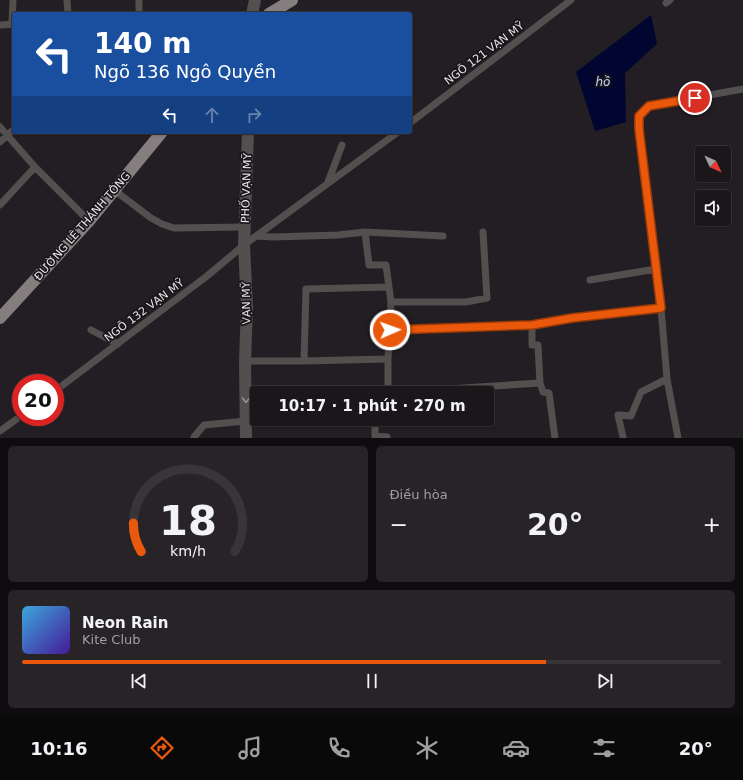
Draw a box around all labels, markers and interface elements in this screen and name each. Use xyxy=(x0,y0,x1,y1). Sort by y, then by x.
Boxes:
street label: NGÕ 121 VẠN MỸ xyxy=(442,19,527,88)
text: 140 m xyxy=(94,27,191,60)
icon: left xyxy=(28,28,80,80)
text: Ngõ 136 Ngô Quyền xyxy=(94,61,276,82)
water label: hồ xyxy=(596,75,610,89)
pin xyxy=(678,81,712,115)
icon: arrive xyxy=(684,87,706,109)
icon: left xyxy=(159,104,181,126)
icon: ahead xyxy=(201,104,223,126)
icon: right xyxy=(243,104,265,126)
north arrow xyxy=(695,146,731,182)
map controls xyxy=(695,146,731,226)
street label: PHỐ VẠN MỸ xyxy=(238,152,254,223)
street label: ĐƯỜNG LÊ THÁNH TÔNG xyxy=(32,169,133,283)
button: sound xyxy=(695,190,731,226)
street label: NGÕ 132 VẠN MỸ xyxy=(102,276,187,345)
street label: VẠN MỸ xyxy=(240,281,253,325)
position arrow xyxy=(369,309,411,351)
speed limit sign: 20 xyxy=(12,374,64,426)
one-way arrow xyxy=(242,397,250,403)
text: 10:17 · 1 phút · 270 m xyxy=(278,397,466,415)
text: Điều hòa xyxy=(390,487,448,502)
text: 18 xyxy=(159,496,217,545)
text: 20° xyxy=(527,507,584,542)
text: − xyxy=(390,512,408,537)
text: + xyxy=(703,512,721,537)
text: km/h xyxy=(170,543,206,559)
text: Neon Rain xyxy=(82,614,168,632)
text: Kite Club xyxy=(82,632,141,647)
icon: previous xyxy=(128,670,150,692)
icon: pause xyxy=(361,670,383,692)
icon: next xyxy=(594,670,616,692)
icon: directions xyxy=(148,734,176,762)
icon: music xyxy=(236,734,264,762)
icon: phone xyxy=(325,734,353,762)
icon: climate xyxy=(413,734,441,762)
icon: car xyxy=(502,734,530,762)
icon: filters xyxy=(590,734,618,762)
text: 10:16 xyxy=(30,738,88,759)
text: 20° xyxy=(679,738,713,759)

